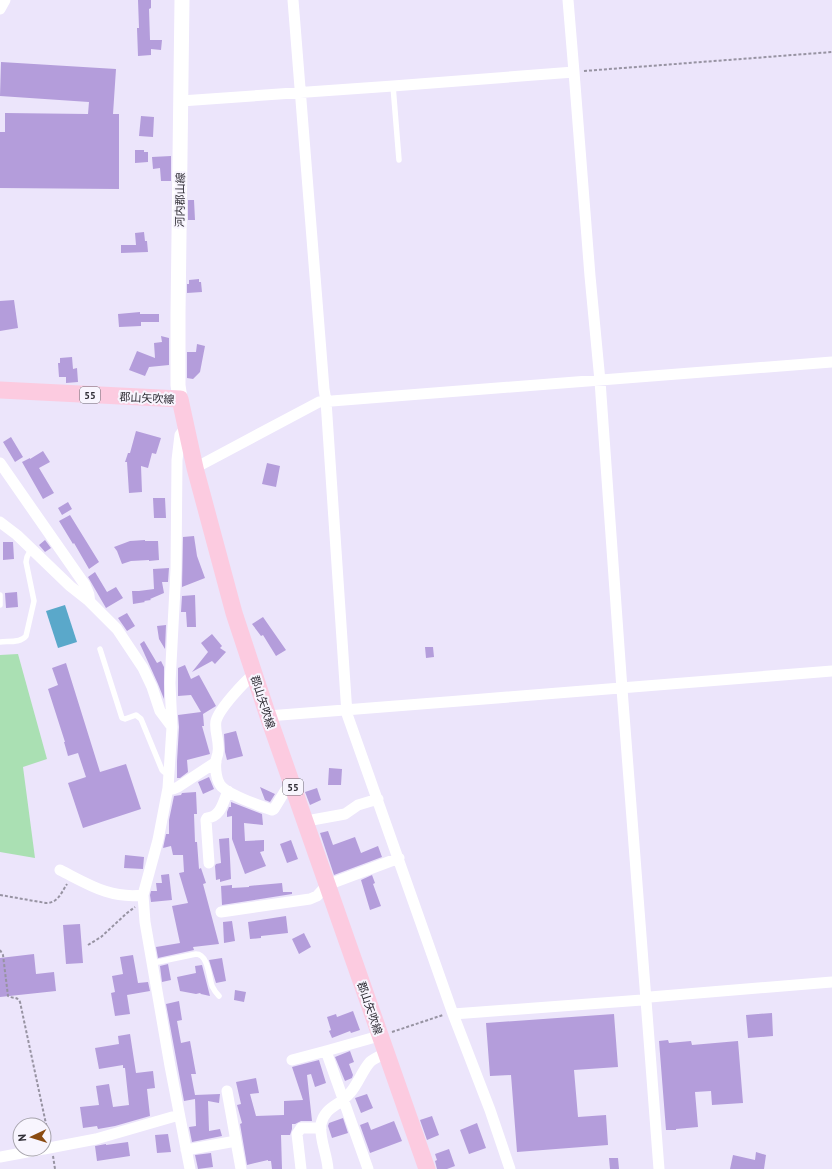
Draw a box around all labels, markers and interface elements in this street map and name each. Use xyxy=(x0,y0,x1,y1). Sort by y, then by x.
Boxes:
street label: 河内郡山線 xyxy=(173,172,187,228)
road number: 55 xyxy=(80,387,100,403)
street label: 郡山矢吹線 xyxy=(119,390,175,406)
street label: 郡山矢吹線 xyxy=(248,674,278,730)
road number: 55 xyxy=(283,779,303,795)
street label: 郡山矢吹線 xyxy=(354,980,386,1036)
north arrow xyxy=(12,1117,52,1157)
text: N xyxy=(15,1134,29,1142)

